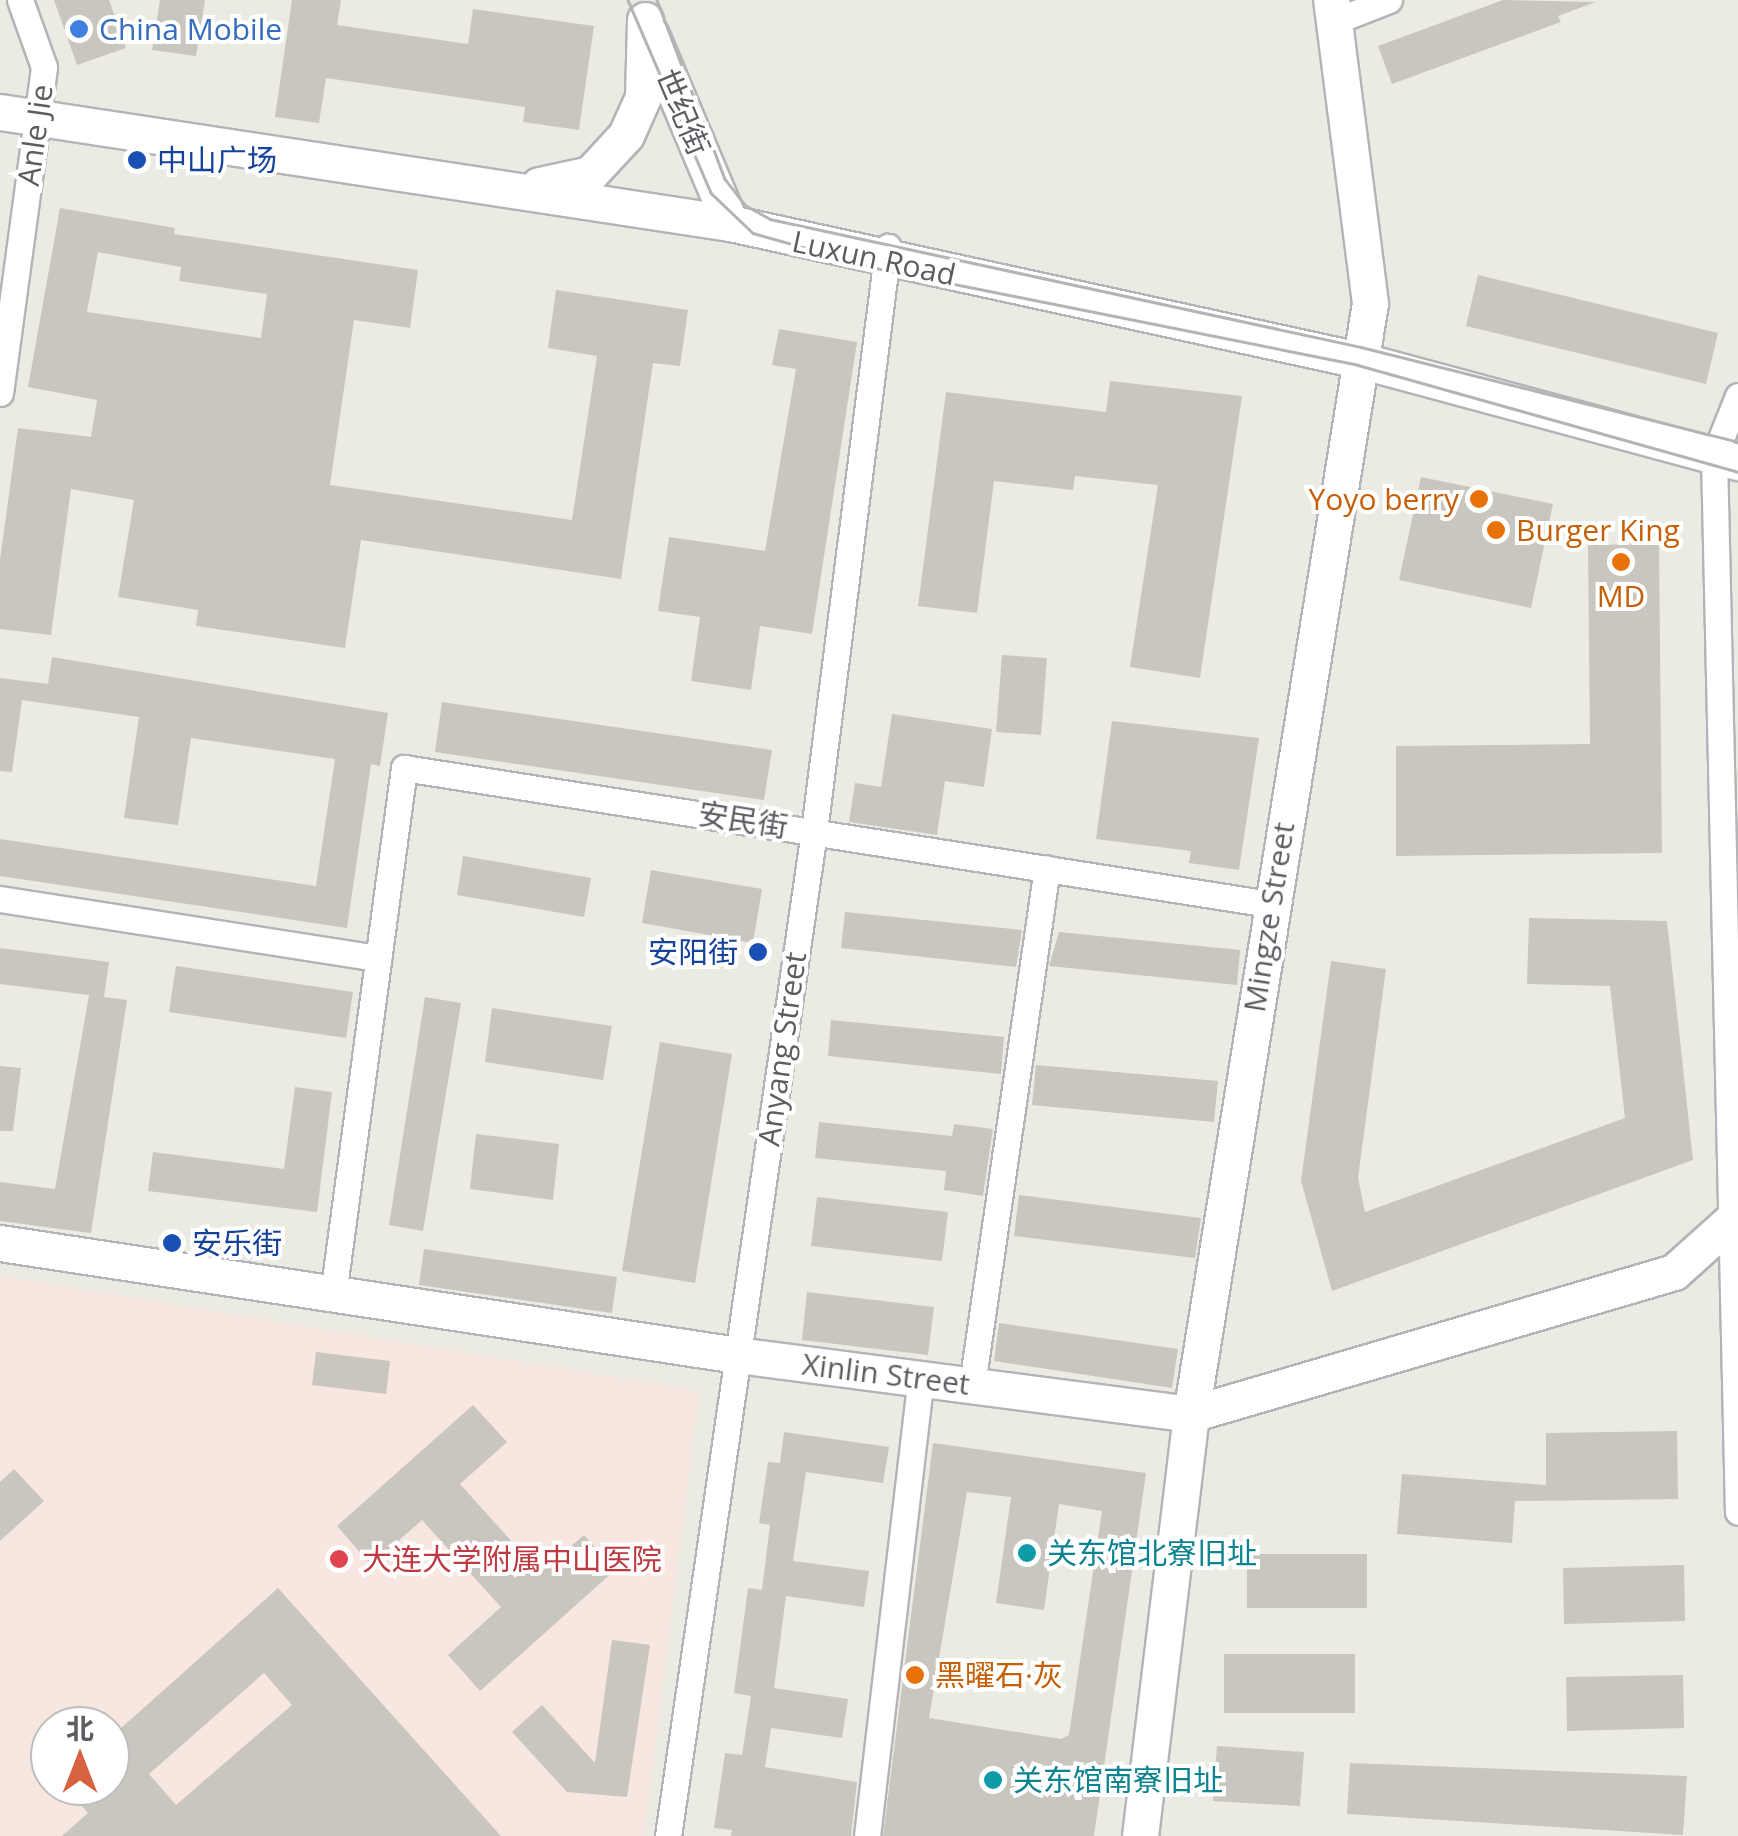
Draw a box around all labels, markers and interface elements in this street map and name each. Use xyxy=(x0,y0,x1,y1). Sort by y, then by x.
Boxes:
place label: China Mobile xyxy=(99,11,282,47)
marker: China Mobile xyxy=(68,18,90,40)
street label: 世纪街 xyxy=(649,64,717,160)
street label: Anle Jie xyxy=(10,82,60,188)
place label: 中山广场 xyxy=(157,142,277,178)
marker: 中山广场 xyxy=(126,149,148,171)
street label: Luxun Road xyxy=(789,223,959,293)
place label: Yoyo berry xyxy=(1309,481,1459,517)
marker: Yoyo berry xyxy=(1468,488,1490,510)
place label: Burger King xyxy=(1516,512,1680,548)
marker: Burger King xyxy=(1485,519,1507,541)
marker: MD xyxy=(1610,551,1632,573)
place label: MD xyxy=(1597,578,1645,614)
street label: 安民街 xyxy=(696,795,790,845)
street label: Mingze Street xyxy=(1236,819,1302,1015)
place label: 安阳街 xyxy=(648,934,738,970)
marker: 安阳街 xyxy=(747,941,769,963)
street label: Anyang Street xyxy=(751,950,813,1148)
place label: 安乐街 xyxy=(192,1225,282,1261)
marker: 安乐街 xyxy=(161,1232,183,1254)
street label: Xinlin Street xyxy=(800,1346,972,1402)
place label: 关东馆北寮旧址 xyxy=(1047,1535,1257,1571)
place label: 大连大学附属中山医院 xyxy=(362,1541,662,1577)
marker: 关东馆北寮旧址 xyxy=(1016,1542,1038,1564)
marker: 大连大学附属中山医院 xyxy=(326,1546,352,1572)
place label: 黑曜石·灰 xyxy=(935,1657,1063,1693)
marker: 黑曜石·灰 xyxy=(904,1664,926,1686)
north arrow xyxy=(30,1706,130,1806)
text: 北 xyxy=(66,1709,94,1747)
place label: 关东馆南寮旧址 xyxy=(1013,1762,1223,1798)
marker: 关东馆南寮旧址 xyxy=(982,1769,1004,1791)

